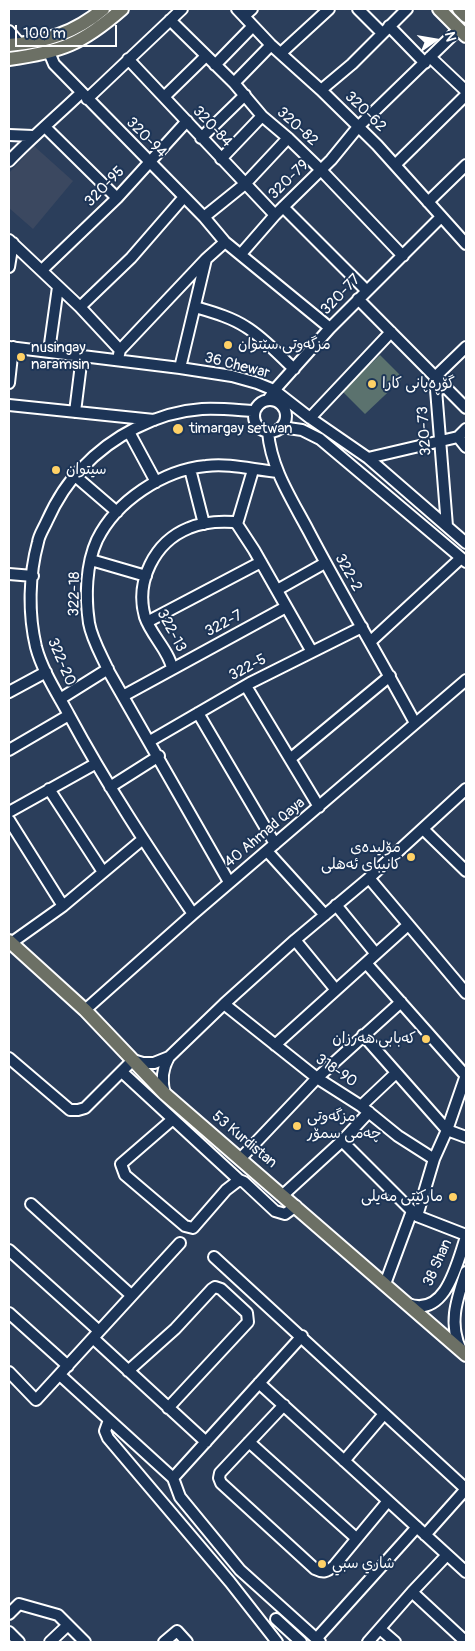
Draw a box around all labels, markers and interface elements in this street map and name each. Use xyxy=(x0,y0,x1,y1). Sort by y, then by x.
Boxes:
scale bar xyxy=(18,15,120,47)
north arrow xyxy=(410,15,460,65)
text: 100 m xyxy=(23,24,66,43)
text: N xyxy=(441,30,459,43)
street label: 320-62 xyxy=(341,88,389,136)
street label: 320-84 xyxy=(188,103,236,151)
street label: 320-82 xyxy=(273,104,321,150)
street label: 320-94 xyxy=(122,114,170,162)
street label: 320-79 xyxy=(265,156,313,204)
street label: 320-95 xyxy=(81,163,129,211)
street label: 320-77 xyxy=(317,271,365,319)
place label: مزگەوتی سێتوان xyxy=(238,336,331,354)
place label: nusingay naramsin xyxy=(31,339,90,374)
marker: مزگەوتی سێتوان xyxy=(222,339,234,351)
street label: 36 Chewar xyxy=(203,349,271,383)
marker: nusingay naramsin xyxy=(15,351,27,363)
place label: گۆڕەپانی کارا xyxy=(382,375,455,393)
marker: گۆڕەپانی کارا xyxy=(366,378,378,390)
street label: 320-73 xyxy=(414,406,436,456)
place label: timargay setwan xyxy=(189,420,292,438)
marker: timargay setwan xyxy=(171,422,185,436)
place label: سيتوان xyxy=(66,461,107,479)
marker: سيتوان xyxy=(50,464,62,476)
street label: 322-2 xyxy=(330,551,366,595)
street label: 322-18 xyxy=(66,571,84,617)
street label: 322-13 xyxy=(152,607,190,655)
street label: 322-7 xyxy=(202,607,246,641)
street label: 322-20 xyxy=(43,635,79,689)
street label: 322-5 xyxy=(226,651,270,685)
street label: 40 Ahmad Qaya xyxy=(221,794,309,872)
place label: مۆلیدەی کانیبای ئەهلی xyxy=(321,839,401,874)
marker: مۆلیدەی کانیبای ئەهلی xyxy=(405,851,417,863)
place label: کەبابی هەرزان xyxy=(332,1030,416,1048)
marker: کەبابی هەرزان xyxy=(420,1033,432,1045)
street label: 318-90 xyxy=(312,1051,360,1091)
street label: 53 Kurdistan xyxy=(208,1108,280,1172)
place label: مزگەوتی چەمی سمۆر xyxy=(307,1108,382,1143)
marker: مزگەوتی چەمی سمۆر xyxy=(291,1120,303,1132)
place label: مارکێتی مەیلی xyxy=(361,1188,443,1206)
marker: مارکێتی مەیلی xyxy=(447,1191,459,1203)
street label: 38 Shan xyxy=(420,1237,456,1289)
place label: شاري سبي xyxy=(332,1555,395,1573)
marker: شاري سبي xyxy=(316,1558,328,1570)

